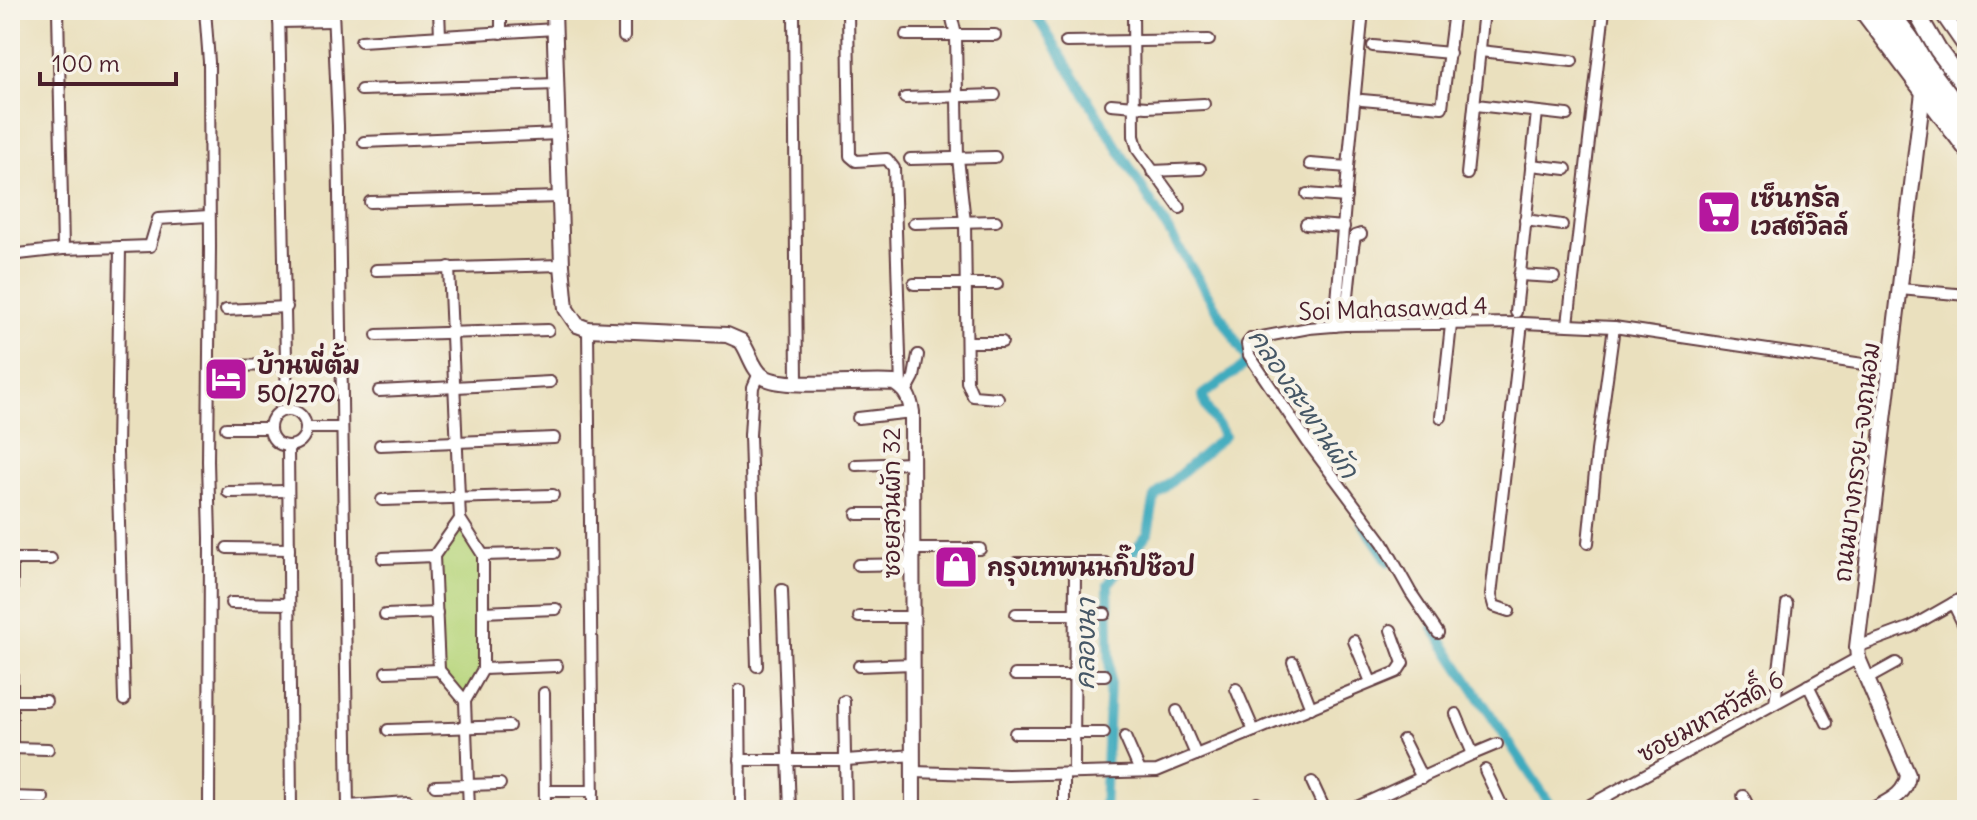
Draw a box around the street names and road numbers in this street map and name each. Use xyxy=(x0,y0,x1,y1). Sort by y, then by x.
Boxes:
street label: Soi Mahasawad 4 xyxy=(1298,290,1488,326)
street label: ถนนบางกรวย-จงถนอม xyxy=(1826,340,1886,584)
street label: ซอยสวนผัก 32 xyxy=(876,427,906,579)
street label: ซอยมหาสวัสดิ์ 6 xyxy=(1629,658,1788,768)

